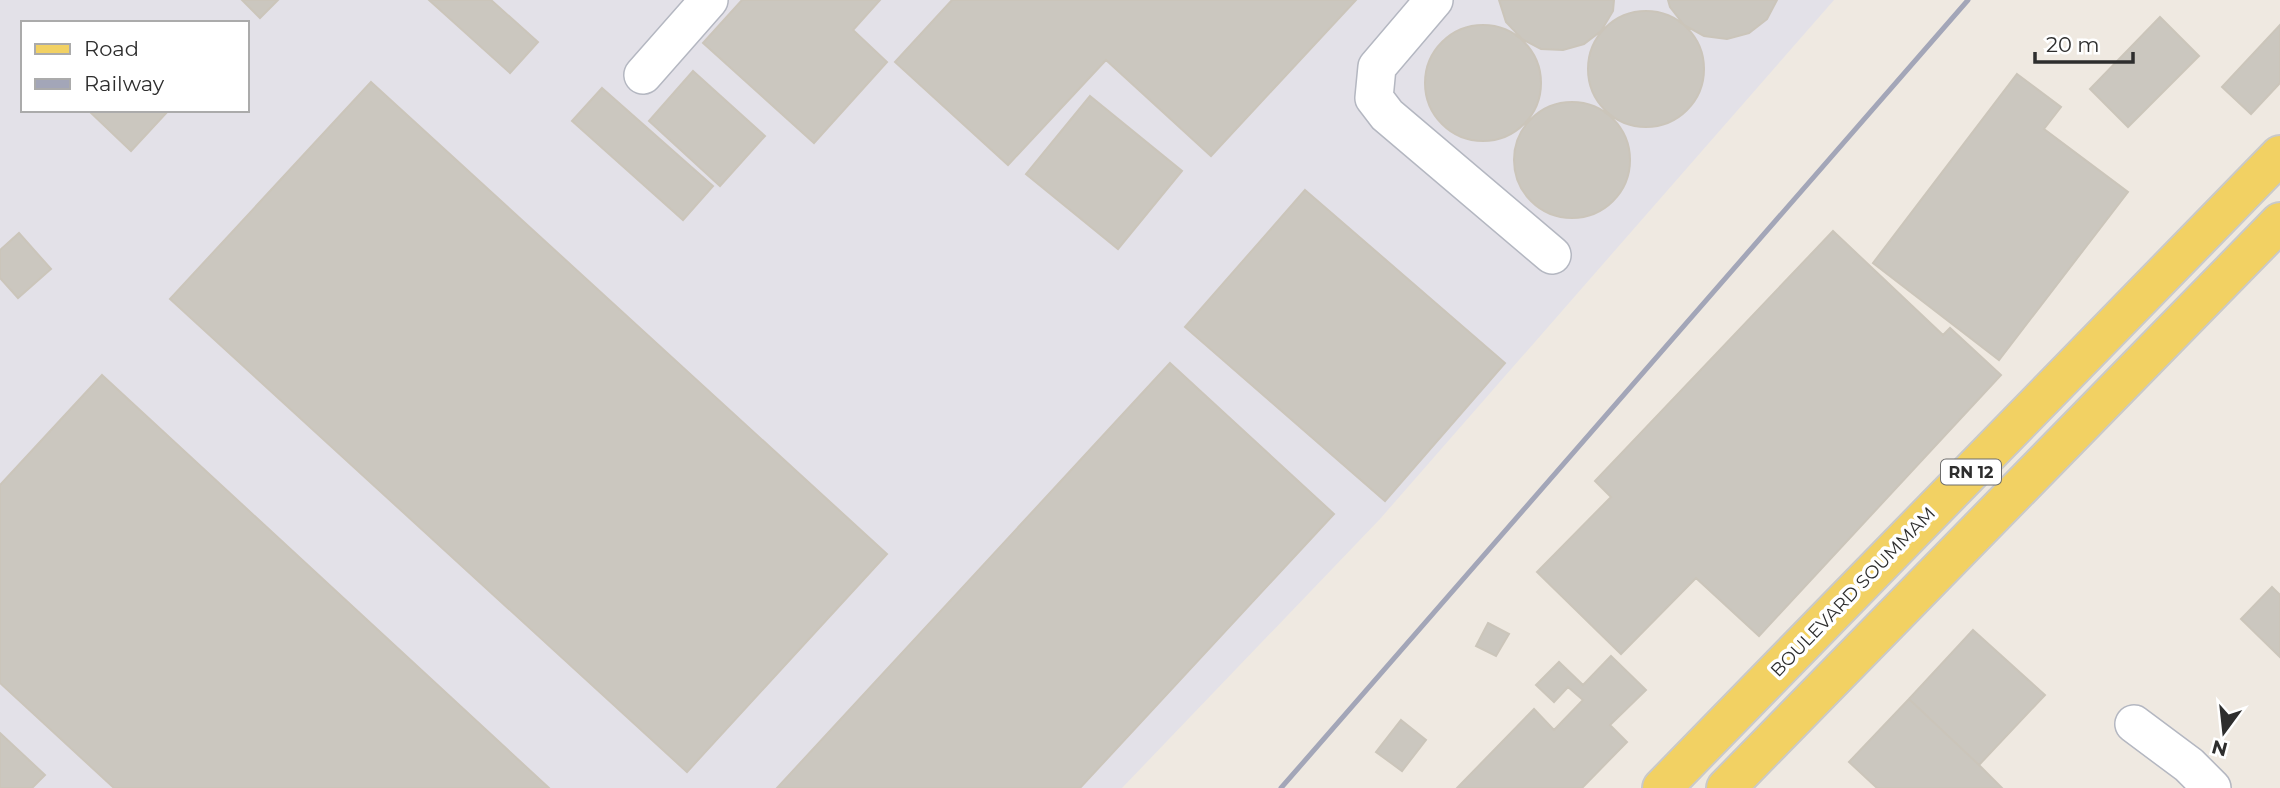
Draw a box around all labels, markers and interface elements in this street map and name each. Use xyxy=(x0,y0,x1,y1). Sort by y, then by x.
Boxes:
legend xyxy=(21,21,248,112)
scale bar xyxy=(2035,21,2133,65)
text: 20 m xyxy=(2046,32,2100,57)
text: Road xyxy=(84,36,139,61)
text: Railway xyxy=(84,71,165,96)
road number: RN 12 xyxy=(1941,460,2001,485)
street label: BOULEVARD SOUMMAM xyxy=(1766,502,1940,682)
north arrow xyxy=(2189,697,2259,767)
text: N xyxy=(2209,735,2230,761)

